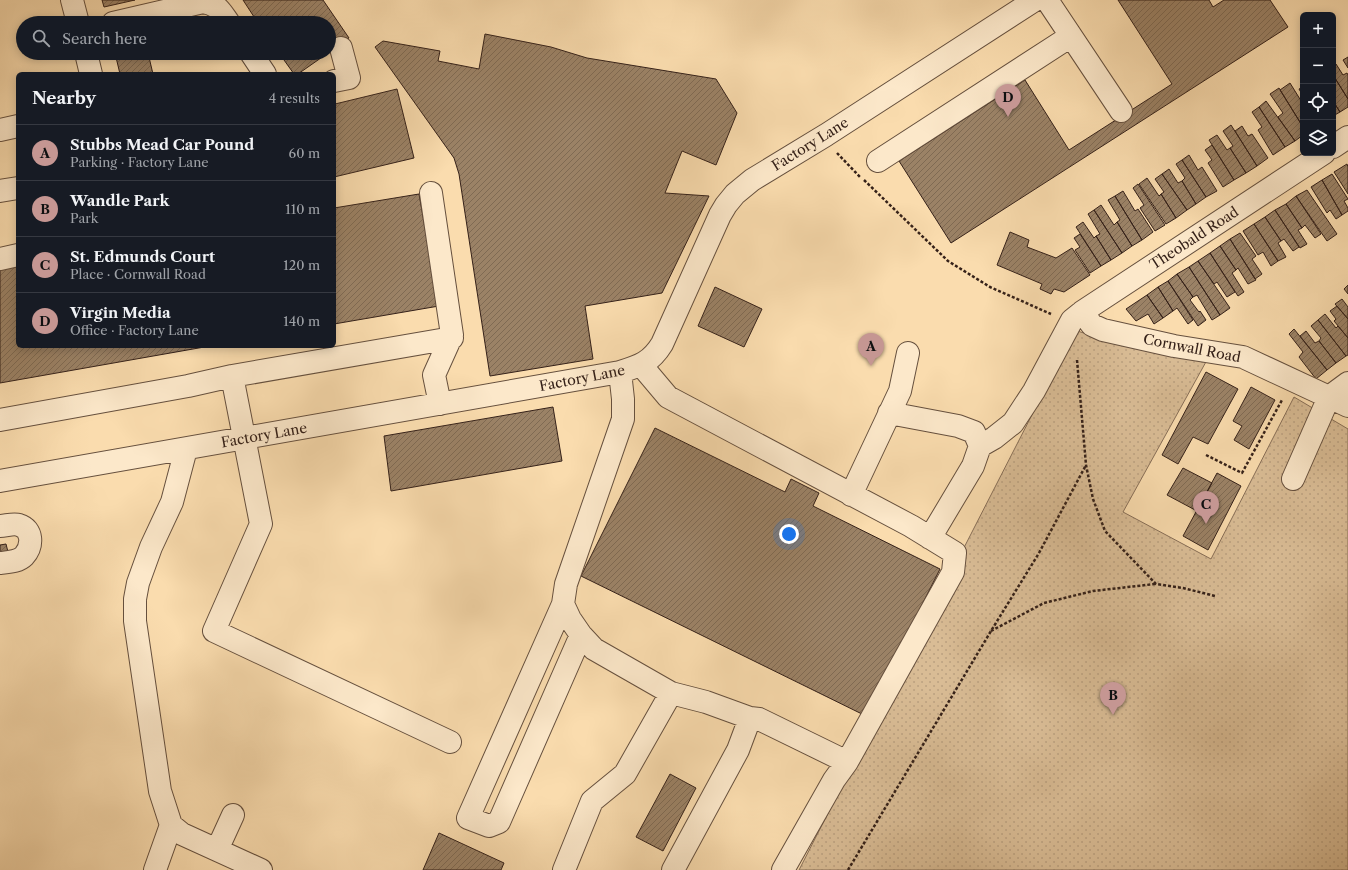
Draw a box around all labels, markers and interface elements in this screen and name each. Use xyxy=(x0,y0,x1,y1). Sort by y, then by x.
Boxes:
map controls xyxy=(1300,12,1336,156)
button: + xyxy=(1300,12,1336,48)
search box xyxy=(16,16,336,60)
icon: search xyxy=(30,27,52,49)
text: Search here xyxy=(62,29,147,48)
button: − xyxy=(1300,48,1336,84)
pin: D xyxy=(995,84,1021,117)
button: locate xyxy=(1300,84,1336,120)
text: Nearby xyxy=(32,88,96,108)
text: 4 results xyxy=(269,90,320,106)
street label: Factory Lane xyxy=(768,113,852,175)
button: layers xyxy=(1300,120,1336,156)
text: Stubbs Mead Car Pound xyxy=(70,135,254,154)
text: A xyxy=(40,145,50,161)
text: 60 m xyxy=(289,145,320,161)
text: Parking · Factory Lane xyxy=(70,154,209,170)
text: Wandle Park xyxy=(70,191,169,210)
text: B xyxy=(40,201,50,217)
text: 110 m xyxy=(285,201,320,217)
street label: Theobald Road xyxy=(1146,202,1242,273)
text: Park xyxy=(70,210,98,226)
text: St. Edmunds Court xyxy=(70,247,215,266)
text: C xyxy=(40,257,50,273)
text: 120 m xyxy=(283,257,320,273)
text: Place · Cornwall Road xyxy=(70,266,206,282)
text: Virgin Media xyxy=(70,303,171,322)
text: D xyxy=(39,313,51,329)
text: 140 m xyxy=(283,313,320,329)
text: Office · Factory Lane xyxy=(70,322,199,338)
street label: Cornwall Road xyxy=(1142,330,1243,366)
pin: A xyxy=(858,333,884,366)
street label: Factory Lane xyxy=(538,361,627,395)
street label: Factory Lane xyxy=(220,419,309,451)
pin: C xyxy=(1193,491,1219,524)
your location xyxy=(779,524,799,544)
pin: B xyxy=(1100,682,1126,715)

